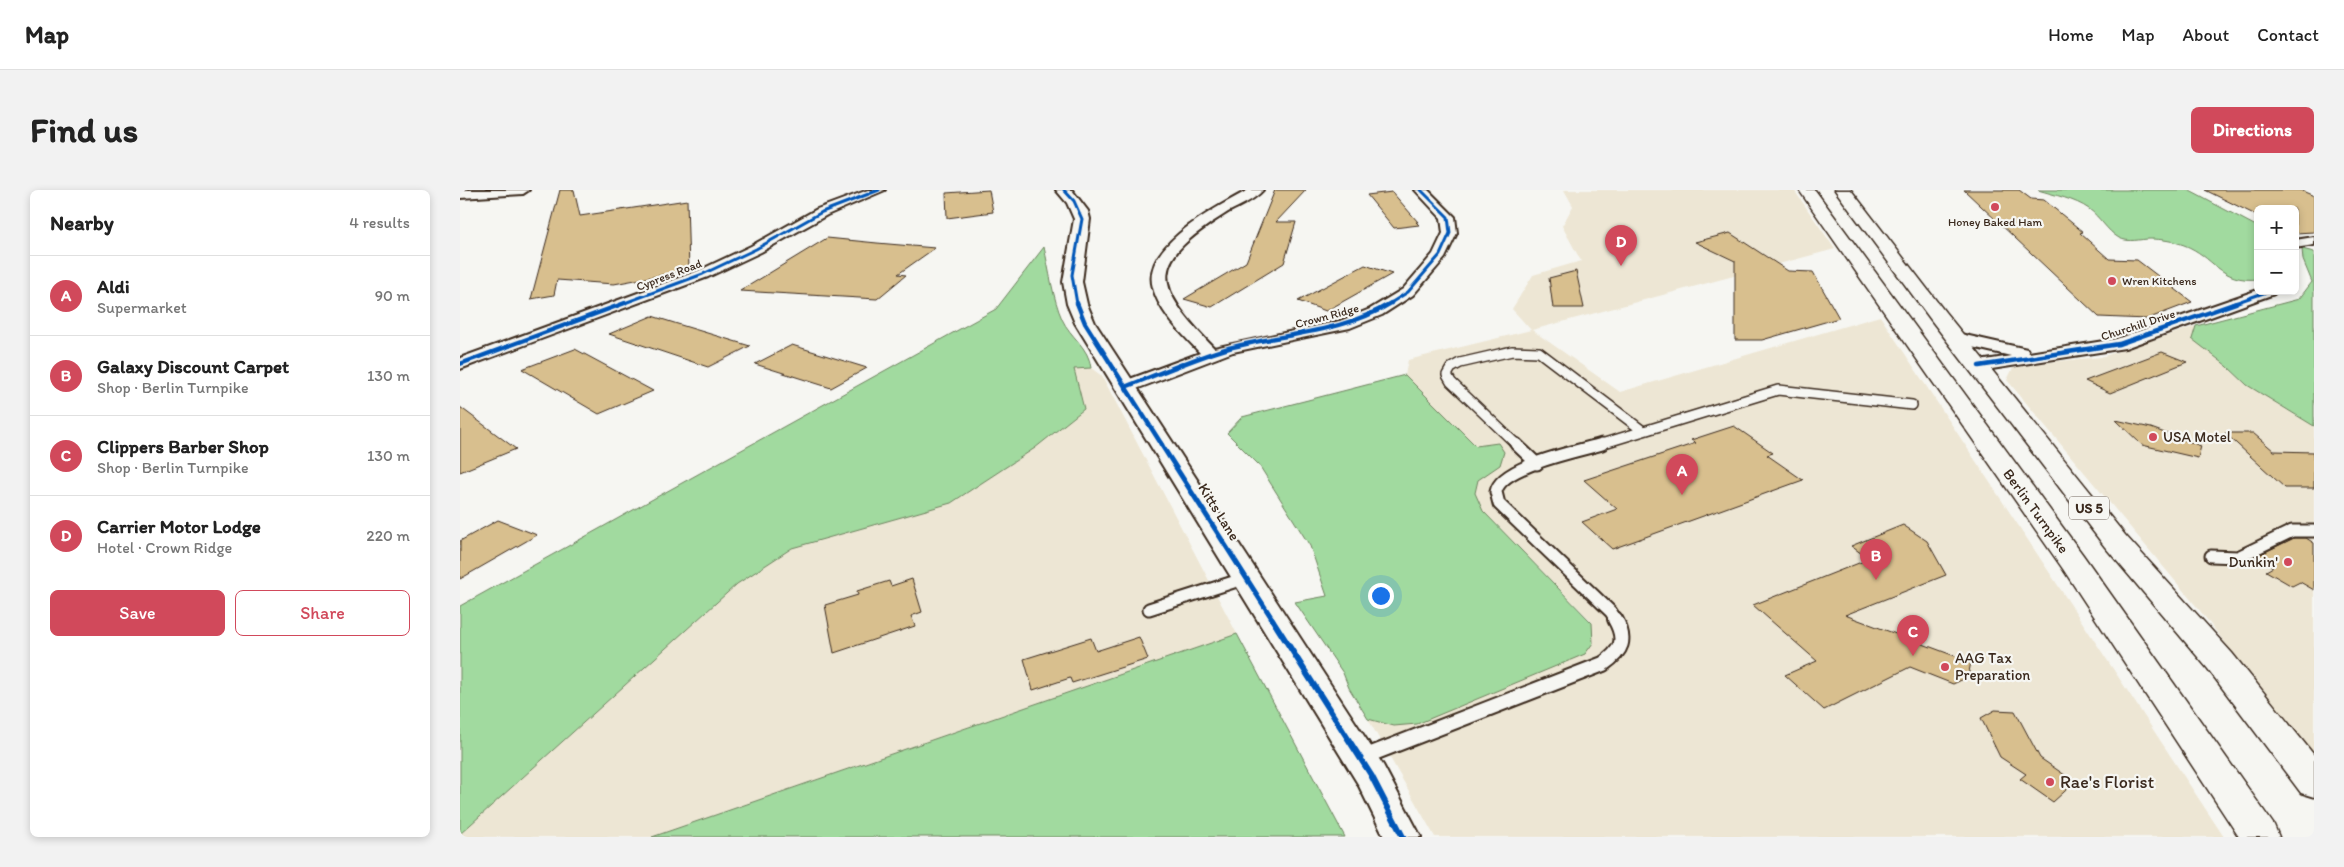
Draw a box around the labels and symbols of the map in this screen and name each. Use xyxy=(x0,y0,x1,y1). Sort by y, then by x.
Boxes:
marker: Honey Baked Ham xyxy=(1989,201,2001,213)
place label: Honey Baked Ham xyxy=(1948,215,2042,229)
pin: D xyxy=(1605,225,1637,266)
street label: Cypress Road xyxy=(634,256,704,294)
place label: Wren Kitchens xyxy=(2122,274,2197,288)
marker: Wren Kitchens xyxy=(2106,275,2118,287)
street label: Crown Ridge xyxy=(1294,301,1361,331)
street label: Churchill Drive xyxy=(2099,306,2177,344)
place label: USA Motel xyxy=(2163,428,2232,446)
marker: USA Motel xyxy=(2147,431,2159,443)
pin: A xyxy=(1666,454,1698,495)
street label: Berlin Turnpike xyxy=(1999,465,2073,557)
street label: Kitts Lane xyxy=(1194,480,1244,544)
road number: US 5 xyxy=(2069,496,2109,520)
pin: B xyxy=(1860,539,1892,580)
place label: Dunkin' xyxy=(2228,553,2278,571)
marker: Dunkin' xyxy=(2282,556,2294,568)
your location xyxy=(1368,583,1394,609)
pin: C xyxy=(1897,615,1929,656)
place label: AAG Tax Preparation xyxy=(1955,649,2030,684)
marker: AAG Tax Preparation xyxy=(1939,661,1951,673)
place label: Rae's Florist xyxy=(2060,771,2155,793)
marker: Rae's Florist xyxy=(2044,776,2056,788)

